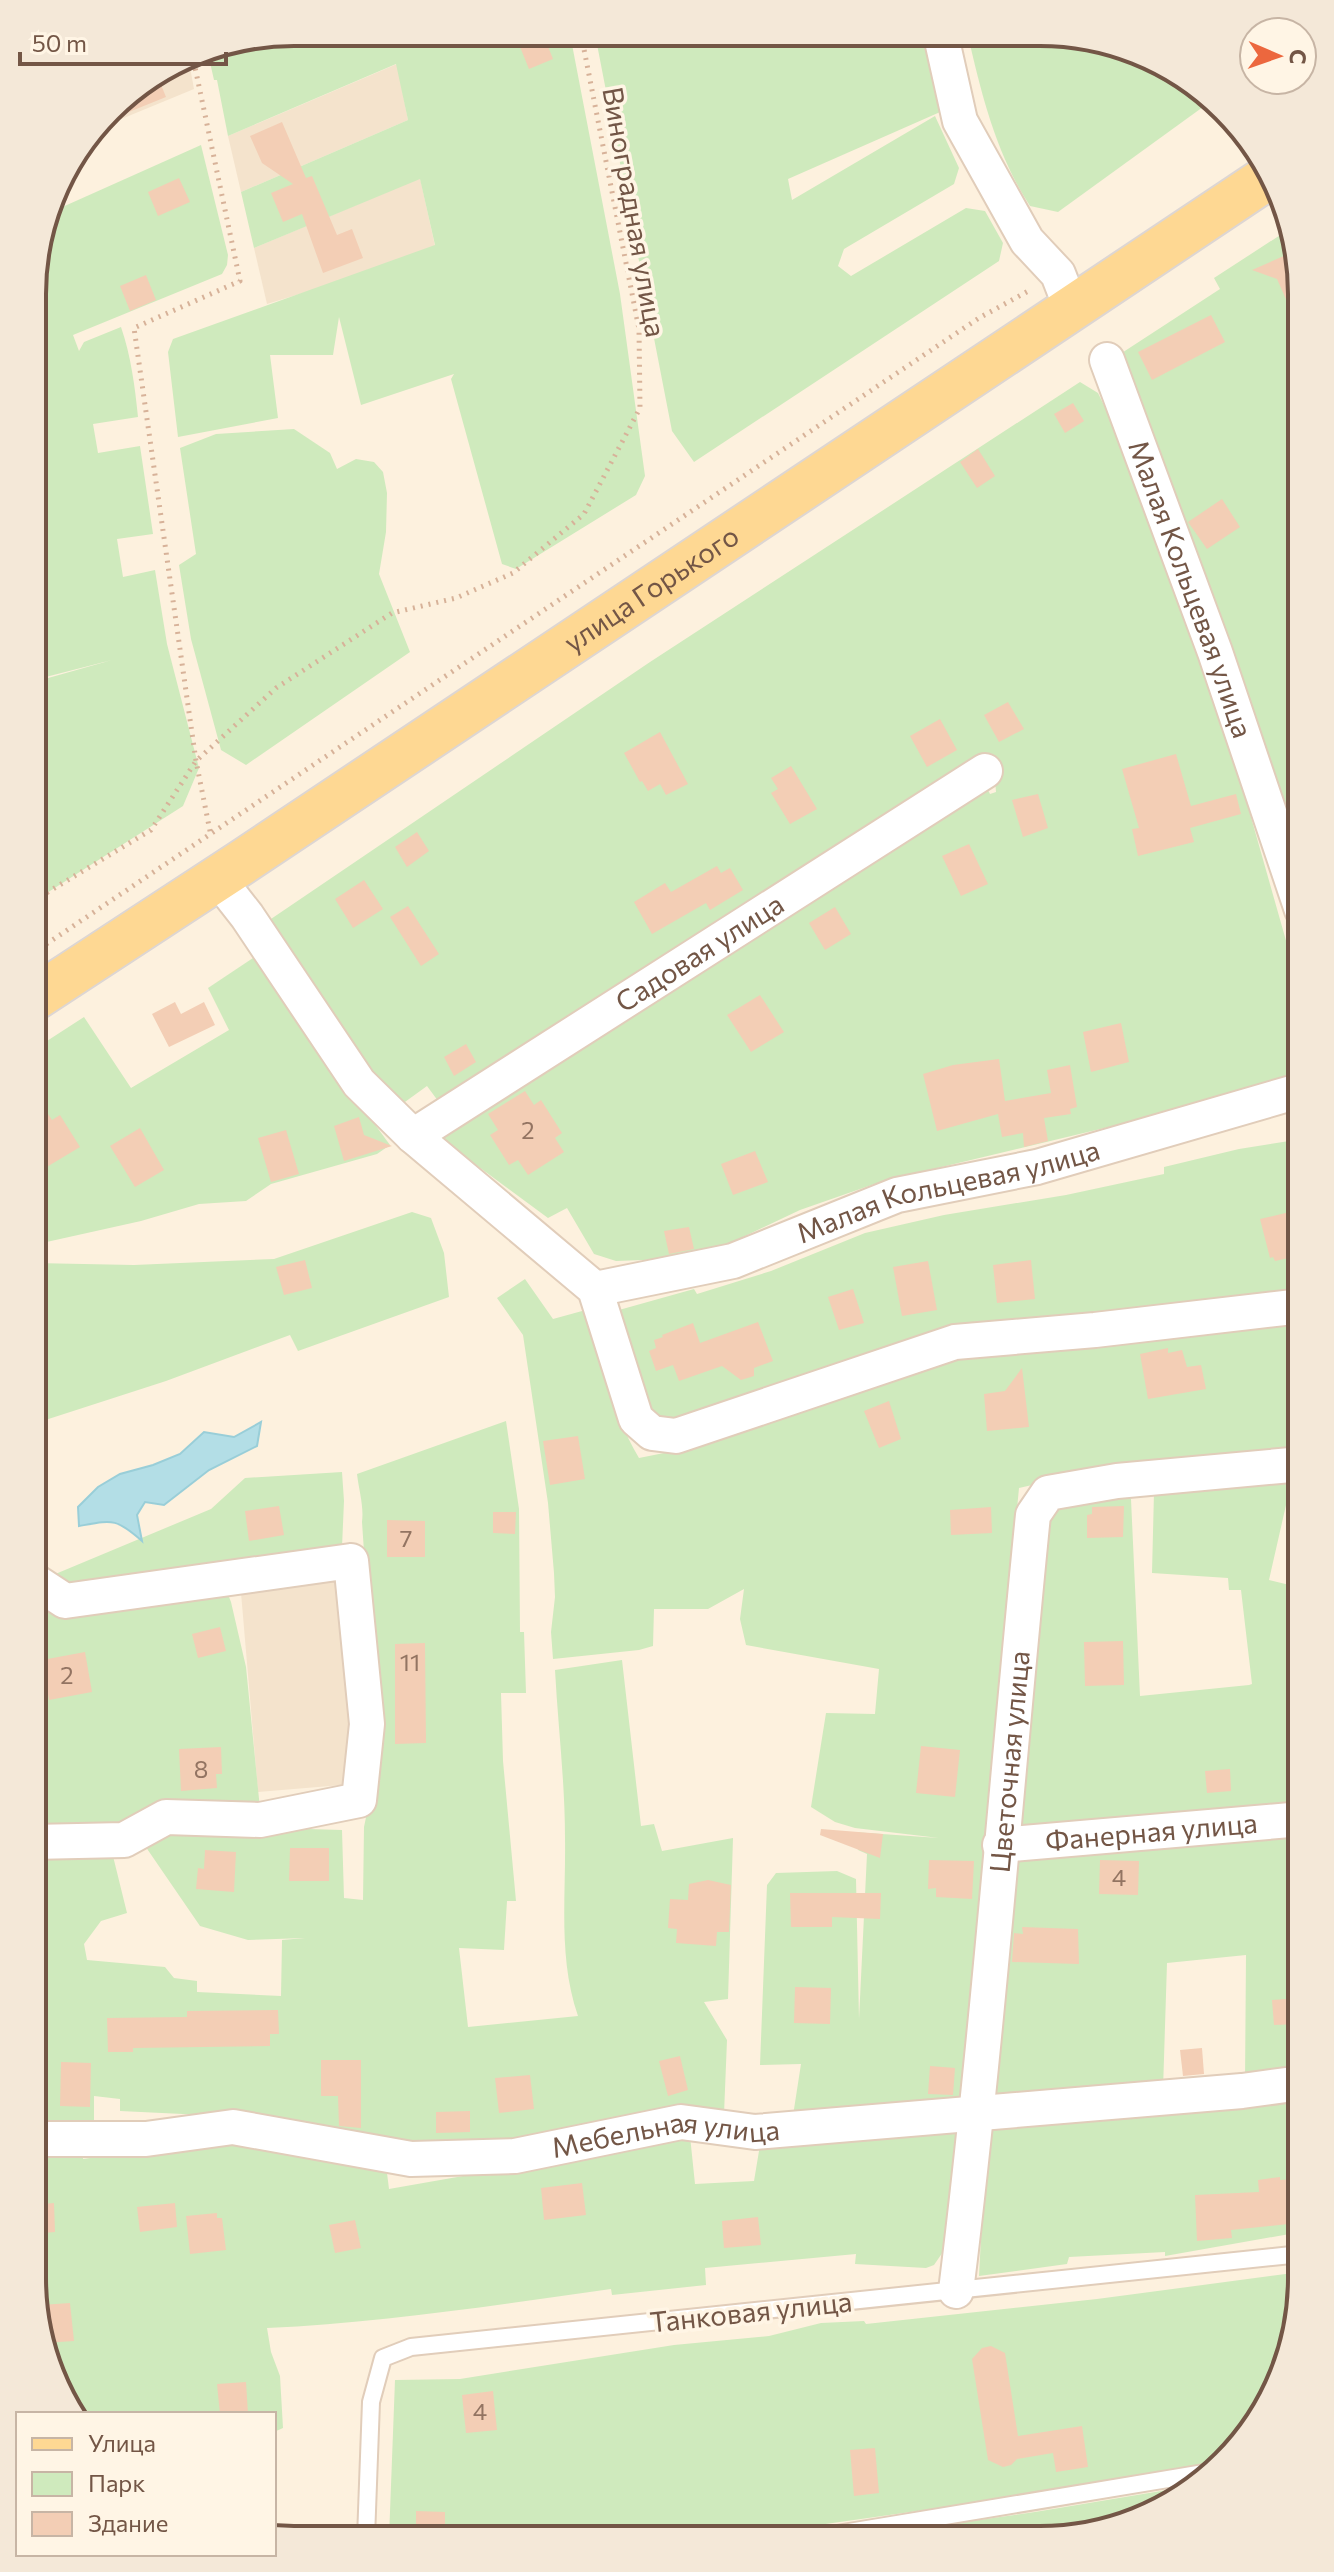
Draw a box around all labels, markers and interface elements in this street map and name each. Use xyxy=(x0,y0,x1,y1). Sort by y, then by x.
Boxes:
scale bar xyxy=(20,16,226,66)
north arrow xyxy=(1238,16,1318,96)
text: 50 m xyxy=(32,28,87,57)
text: С xyxy=(1285,49,1312,65)
street label: Виноградная улица xyxy=(596,84,674,340)
street label: Малая Кольцевая улица xyxy=(1122,435,1261,742)
street label: улица Горького xyxy=(557,518,745,659)
street label: Садовая улица xyxy=(609,886,790,1018)
house number: 2 xyxy=(521,1115,535,1144)
street label: Малая Кольцевая улица xyxy=(791,1132,1104,1250)
house number: 7 xyxy=(400,1523,412,1552)
house number: 11 xyxy=(400,1647,420,1676)
street label: Цветочная улица xyxy=(982,1649,1036,1874)
house number: 2 xyxy=(60,1660,74,1689)
house number: 8 xyxy=(194,1754,208,1783)
street label: Фанерная улица xyxy=(1044,1805,1259,1857)
house number: 4 xyxy=(1112,1862,1126,1891)
street label: Мебельная улица xyxy=(548,2104,781,2164)
street label: Танковая улица xyxy=(648,2283,854,2339)
house number: 4 xyxy=(473,2396,487,2425)
legend xyxy=(16,2412,276,2556)
text: Улица xyxy=(88,2428,156,2457)
text: Парк xyxy=(88,2468,145,2497)
text: Здание xyxy=(88,2508,168,2537)

